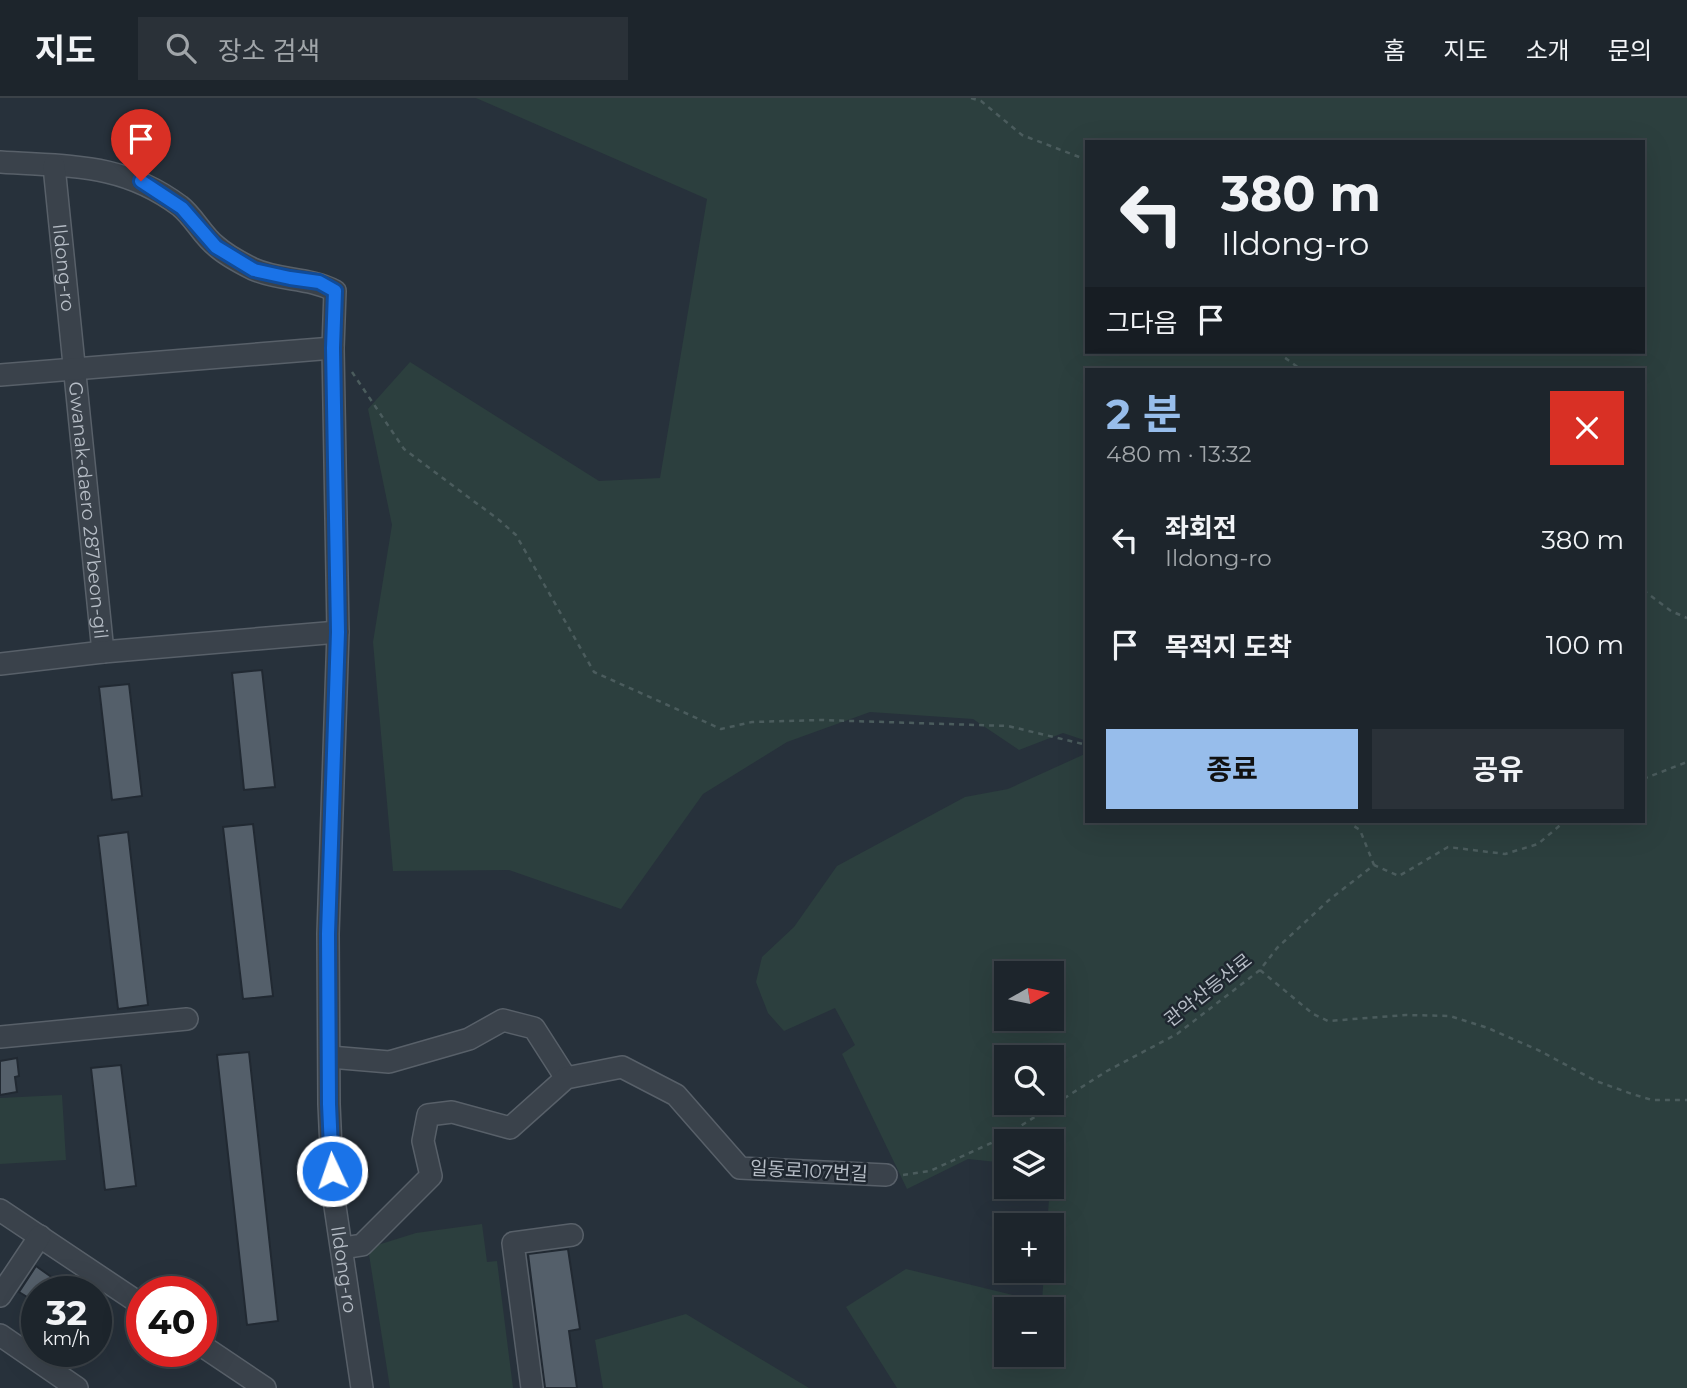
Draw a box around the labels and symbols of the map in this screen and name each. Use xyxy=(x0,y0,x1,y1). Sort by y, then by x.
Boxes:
pin xyxy=(111,109,171,181)
street label: Ildong-ro xyxy=(48,222,80,313)
street label: Gwanak-daero 287beon-gil xyxy=(64,380,113,640)
street label: 관악산등산로 xyxy=(1160,949,1256,1031)
north arrow xyxy=(994,961,1064,1031)
position arrow xyxy=(295,1134,369,1208)
street label: 일동로107번길 xyxy=(750,1156,868,1186)
street label: Ildong-ro xyxy=(326,1224,362,1315)
speed limit sign: 40 xyxy=(126,1276,217,1367)

